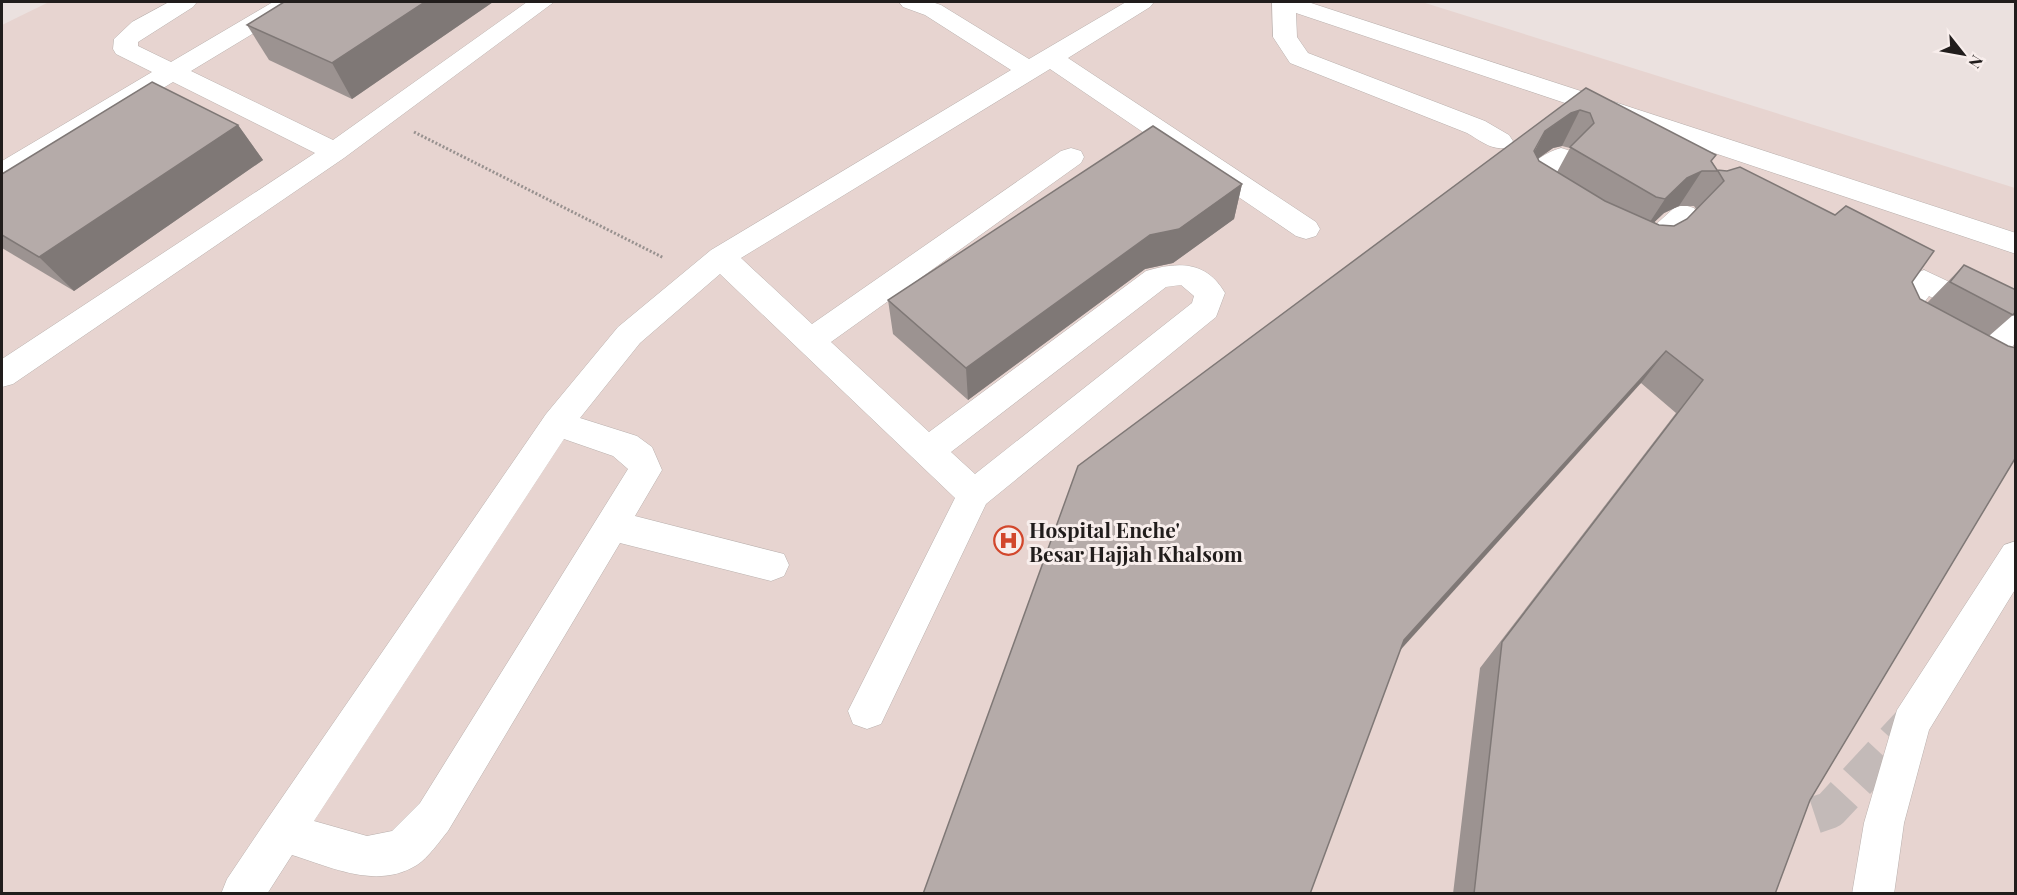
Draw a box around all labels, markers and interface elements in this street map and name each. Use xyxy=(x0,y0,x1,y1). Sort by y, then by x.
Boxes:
north arrow xyxy=(1933,24,1993,84)
text: N xyxy=(1964,52,1988,73)
place label: Hospital Enche' Besar Hajjah Khalsom xyxy=(1029,515,1243,567)
hospital icon: Hospital Enche' Besar Hajjah Khalsom xyxy=(992,525,1024,557)

